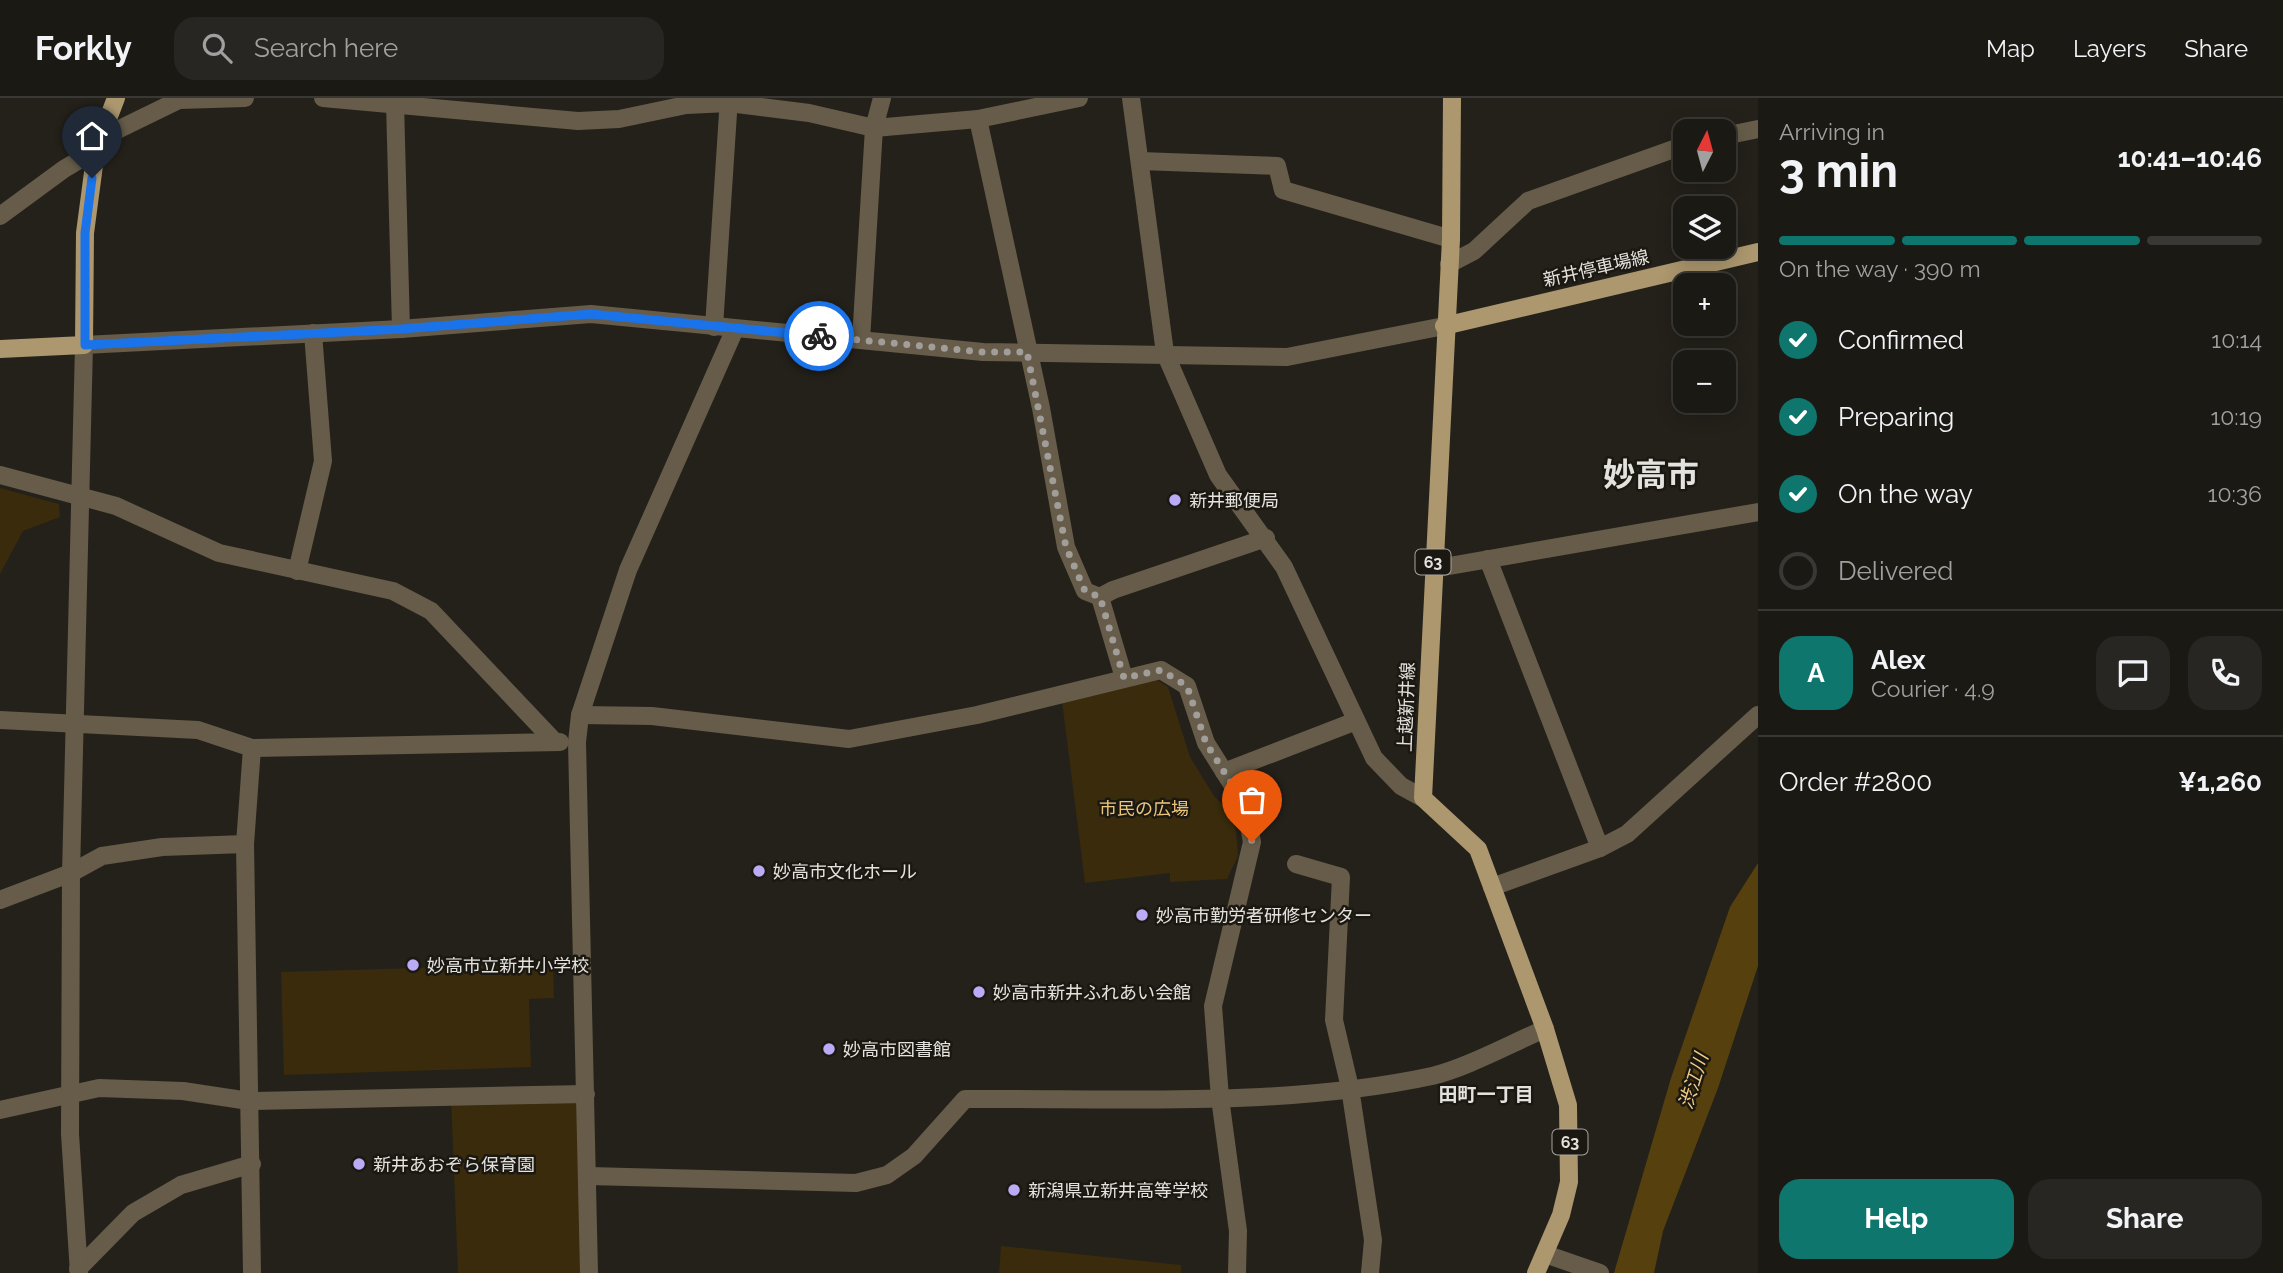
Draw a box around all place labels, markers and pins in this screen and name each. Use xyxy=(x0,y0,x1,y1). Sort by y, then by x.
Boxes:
pin xyxy=(62,106,122,178)
place label: 新井郵便局 xyxy=(1189,490,1279,511)
marker: 新井郵便局 xyxy=(1167,492,1183,508)
pin xyxy=(1222,770,1282,842)
place label: 妙高市文化ホール xyxy=(773,861,917,882)
marker: 妙高市文化ホール xyxy=(751,863,767,879)
place label: 妙高市勤労者研修センター xyxy=(1156,905,1372,926)
marker: 妙高市勤労者研修センター xyxy=(1134,907,1150,923)
place label: 妙高市立新井小学校 xyxy=(427,955,589,976)
marker: 妙高市立新井小学校 xyxy=(405,957,421,973)
place label: 妙高市新井ふれあい会館 xyxy=(993,982,1191,1003)
marker: 妙高市新井ふれあい会館 xyxy=(971,984,987,1000)
place label: 妙高市図書館 xyxy=(843,1039,951,1060)
marker: 妙高市図書館 xyxy=(821,1041,837,1057)
place label: 新井あおぞら保育園 xyxy=(373,1154,535,1175)
marker: 新井あおぞら保育園 xyxy=(351,1156,367,1172)
place label: 新潟県立新井高等学校 xyxy=(1028,1180,1208,1201)
marker: 新潟県立新井高等学校 xyxy=(1006,1182,1022,1198)

